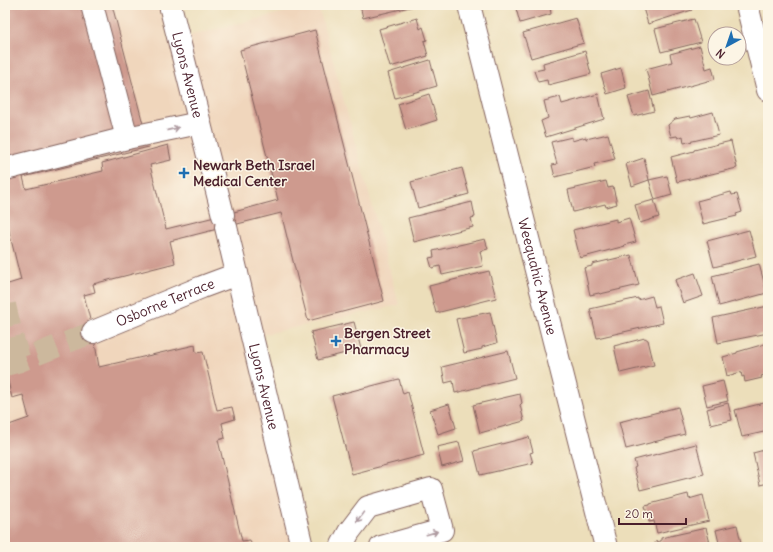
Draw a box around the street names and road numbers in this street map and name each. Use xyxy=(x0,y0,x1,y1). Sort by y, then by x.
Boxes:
street label: Lyons Avenue xyxy=(168,30,207,120)
street label: Weequahic Avenue xyxy=(514,216,561,337)
street label: Osborne Terrace xyxy=(113,274,217,331)
street label: Lyons Avenue xyxy=(245,342,283,431)

